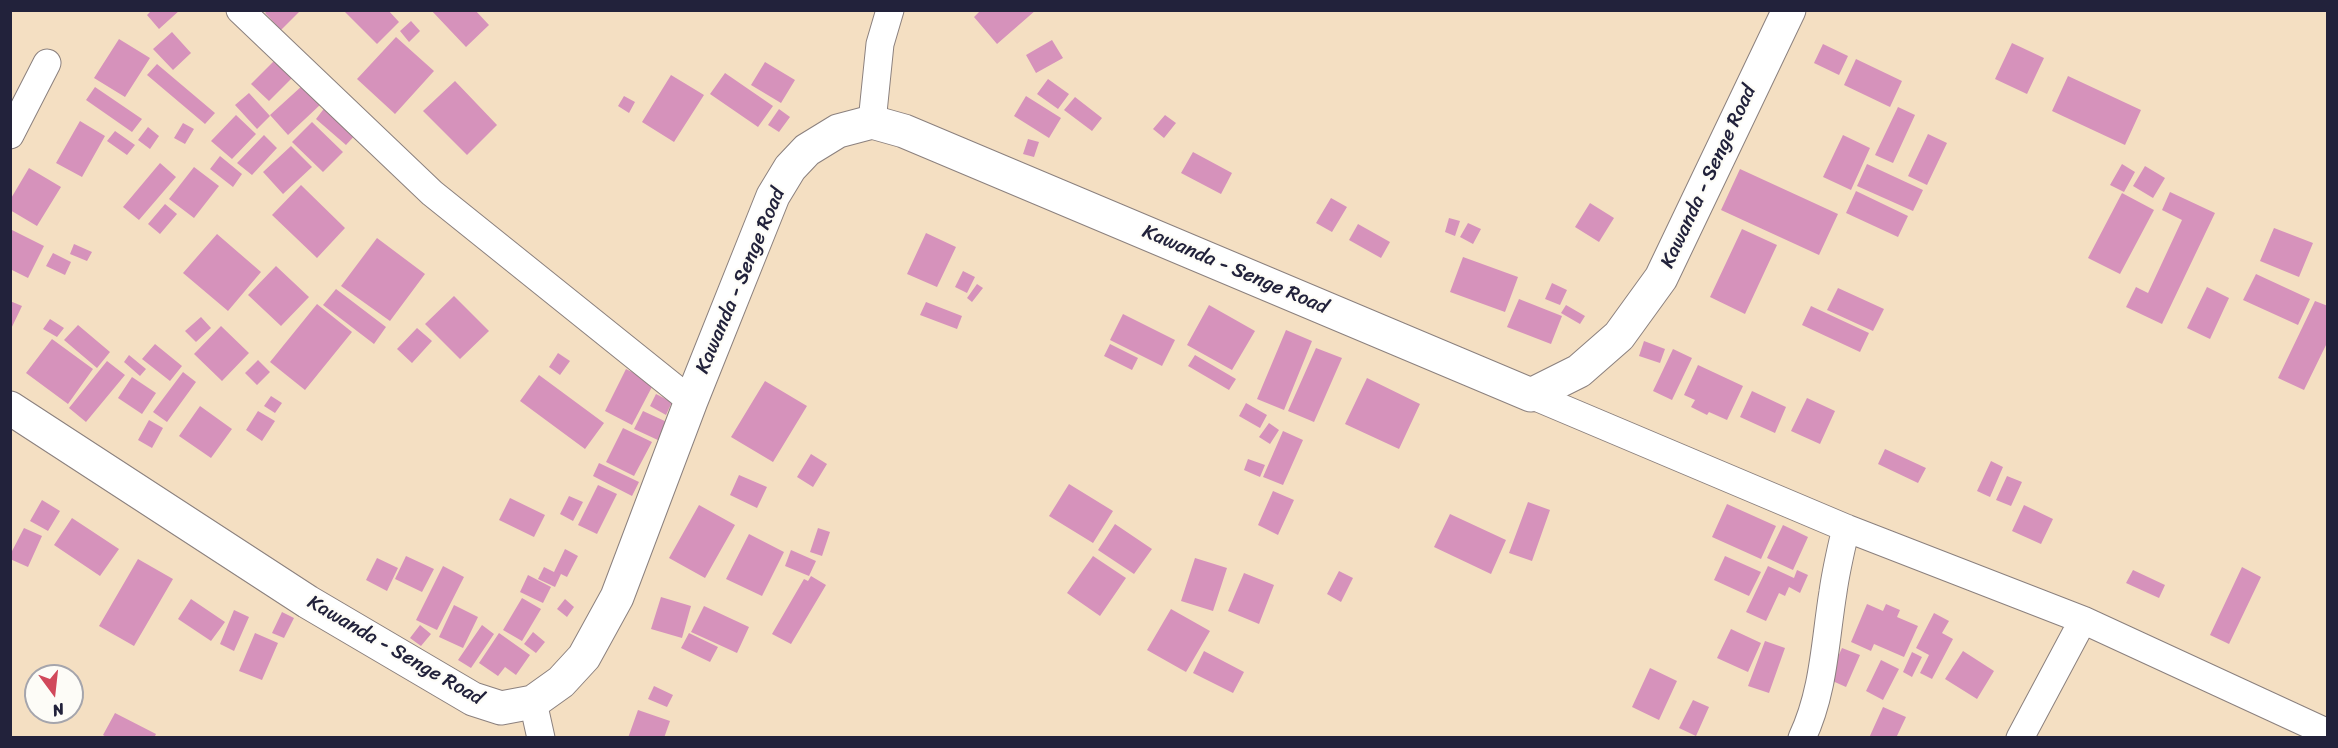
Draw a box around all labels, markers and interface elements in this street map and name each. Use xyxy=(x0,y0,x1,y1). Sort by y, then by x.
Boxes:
street label: Kawanda - Senge Road xyxy=(1656,82,1762,272)
street label: Kawanda - Senge Road xyxy=(691,185,791,377)
street label: Kawanda - Senge Road xyxy=(1139,220,1331,320)
street label: Kawanda - Senge Road xyxy=(303,591,487,711)
north arrow xyxy=(24,664,84,724)
text: N xyxy=(49,694,67,725)

